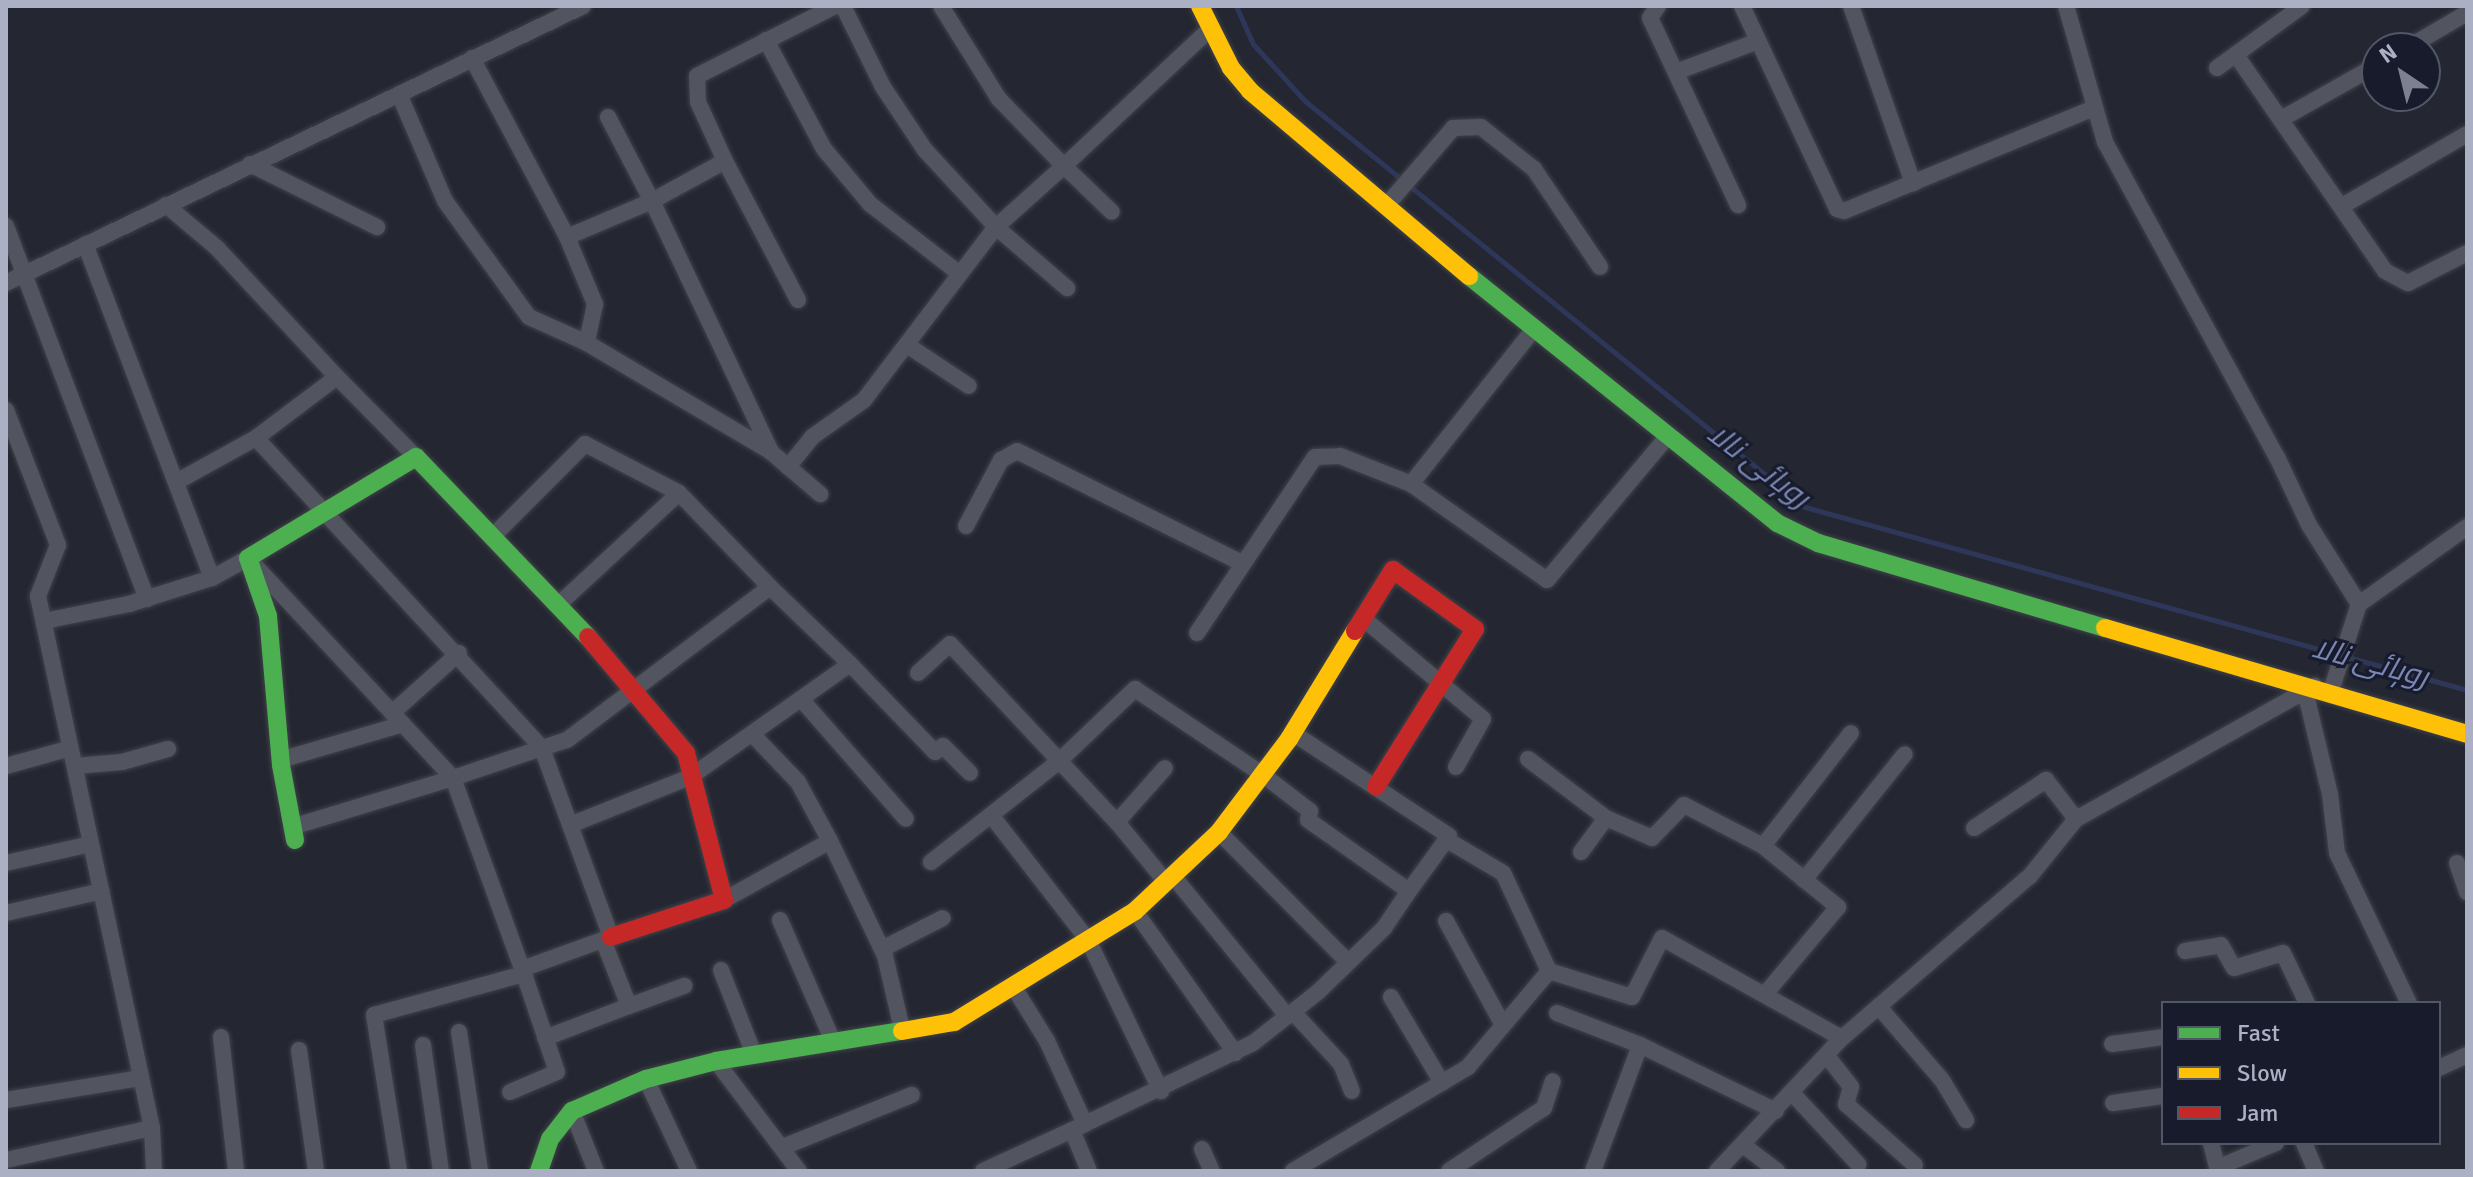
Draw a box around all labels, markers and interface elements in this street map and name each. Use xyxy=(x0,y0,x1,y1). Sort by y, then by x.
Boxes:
north arrow xyxy=(2361,32,2441,112)
text: N xyxy=(2374,38,2402,69)
water label: روہائی نالا xyxy=(1700,416,1816,516)
water label: روہائی نالا xyxy=(2308,630,2432,696)
legend xyxy=(2161,1001,2441,1145)
text: Fast xyxy=(2237,1018,2280,1048)
text: Slow xyxy=(2237,1058,2287,1088)
text: Jam xyxy=(2237,1098,2278,1128)

